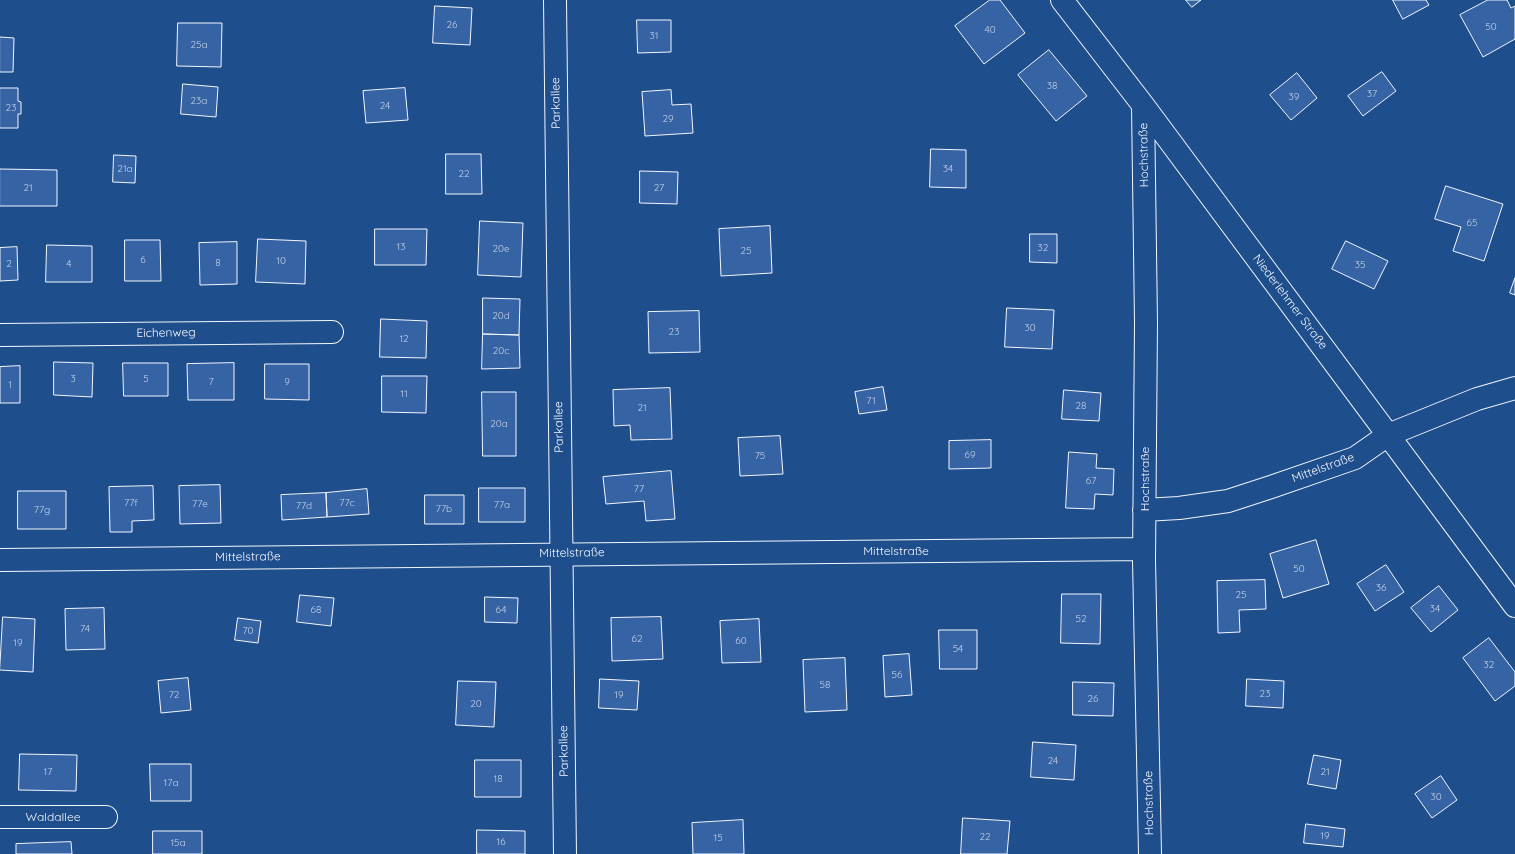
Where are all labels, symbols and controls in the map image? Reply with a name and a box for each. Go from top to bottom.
house number: 26 [447,19,457,31]
house number: 50 [1485,21,1497,33]
house number: 40 [984,24,996,36]
house number: 31 [650,30,658,42]
house number: 25a [190,39,208,51]
street label: Parkallee [548,77,564,129]
house number: 38 [1047,80,1057,92]
house number: 37 [1367,88,1377,100]
house number: 39 [1289,91,1299,103]
house number: 23a [191,95,207,107]
house number: 24 [380,100,390,112]
house number: 23 [6,102,16,114]
house number: 29 [662,113,674,125]
street label: Hochstraße [1136,123,1152,187]
house number: 21a [117,163,133,175]
house number: 34 [943,163,953,175]
house number: 22 [458,168,470,180]
house number: 21 [23,182,33,194]
house number: 27 [654,182,664,194]
house number: 65 [1467,217,1477,229]
house number: 13 [397,241,405,253]
house number: 32 [1038,242,1048,254]
house number: 20e [492,243,510,255]
house number: 25 [741,245,751,257]
street label: Niederlehmer Straße [1250,252,1330,352]
house number: 6 [140,254,146,266]
house number: 10 [276,255,286,267]
house number: 8 [215,257,221,269]
house number: 2 [6,258,12,270]
house number: 4 [66,258,72,270]
house number: 35 [1355,259,1365,271]
house number: 20d [492,310,510,322]
house number: 30 [1024,322,1036,334]
street label: Eichenweg [136,325,196,341]
house number: 23 [669,326,679,338]
house number: 12 [399,333,409,345]
house number: 20c [493,345,509,357]
house number: 3 [70,373,76,385]
house number: 5 [143,373,149,385]
house number: 7 [208,376,214,388]
house number: 9 [284,376,290,388]
house number: 1 [8,379,12,391]
house number: 11 [400,388,408,400]
house number: 71 [866,395,876,407]
house number: 28 [1076,400,1086,412]
street label: Parkallee [551,401,567,453]
house number: 21 [637,402,647,414]
house number: 20a [490,418,508,430]
street label: Hochstraße [1138,447,1152,511]
house number: 69 [965,449,975,461]
house number: 75 [755,450,765,462]
street label: Mittelstraße [1290,450,1356,486]
house number: 67 [1086,475,1096,487]
house number: 77 [634,483,644,495]
house number: 77f [124,497,138,509]
house number: 77c [339,497,355,509]
house number: 77e [192,498,208,510]
house number: 77a [494,499,510,511]
house number: 77d [296,500,312,512]
house number: 77b [436,503,452,515]
house number: 77g [34,504,50,516]
street label: Mittelstraße [863,544,929,558]
street label: Mittelstraße [539,545,605,561]
street label: Mittelstraße [215,549,281,565]
house number: 50 [1293,563,1305,575]
house number: 36 [1376,582,1386,594]
house number: 25 [1236,589,1246,601]
house number: 34 [1430,603,1440,615]
house number: 68 [311,604,321,616]
house number: 64 [496,604,506,616]
house number: 52 [1076,613,1086,625]
house number: 74 [80,623,90,635]
house number: 70 [242,625,254,637]
house number: 62 [632,633,642,645]
house number: 60 [735,635,747,647]
house number: 19 [13,637,23,649]
house number: 54 [953,643,963,655]
house number: 32 [1484,659,1494,671]
house number: 56 [892,669,902,681]
house number: 58 [820,679,830,691]
house number: 23 [1260,688,1270,700]
house number: 72 [169,689,179,701]
house number: 19 [614,689,624,701]
house number: 26 [1088,693,1098,705]
house number: 20 [470,698,482,710]
street label: Parkallee [556,725,572,777]
house number: 24 [1048,755,1058,767]
house number: 17 [44,766,52,778]
house number: 21 [1320,766,1330,778]
street label: Hochstraße [1141,771,1157,835]
house number: 18 [493,773,503,785]
house number: 17a [164,777,178,789]
house number: 30 [1430,791,1442,803]
street label: Waldallee [26,810,80,824]
house number: 19 [1320,830,1330,842]
house number: 22 [979,831,991,843]
house number: 15 [713,832,723,844]
house number: 16 [496,836,506,848]
house number: 15a [170,837,186,849]

